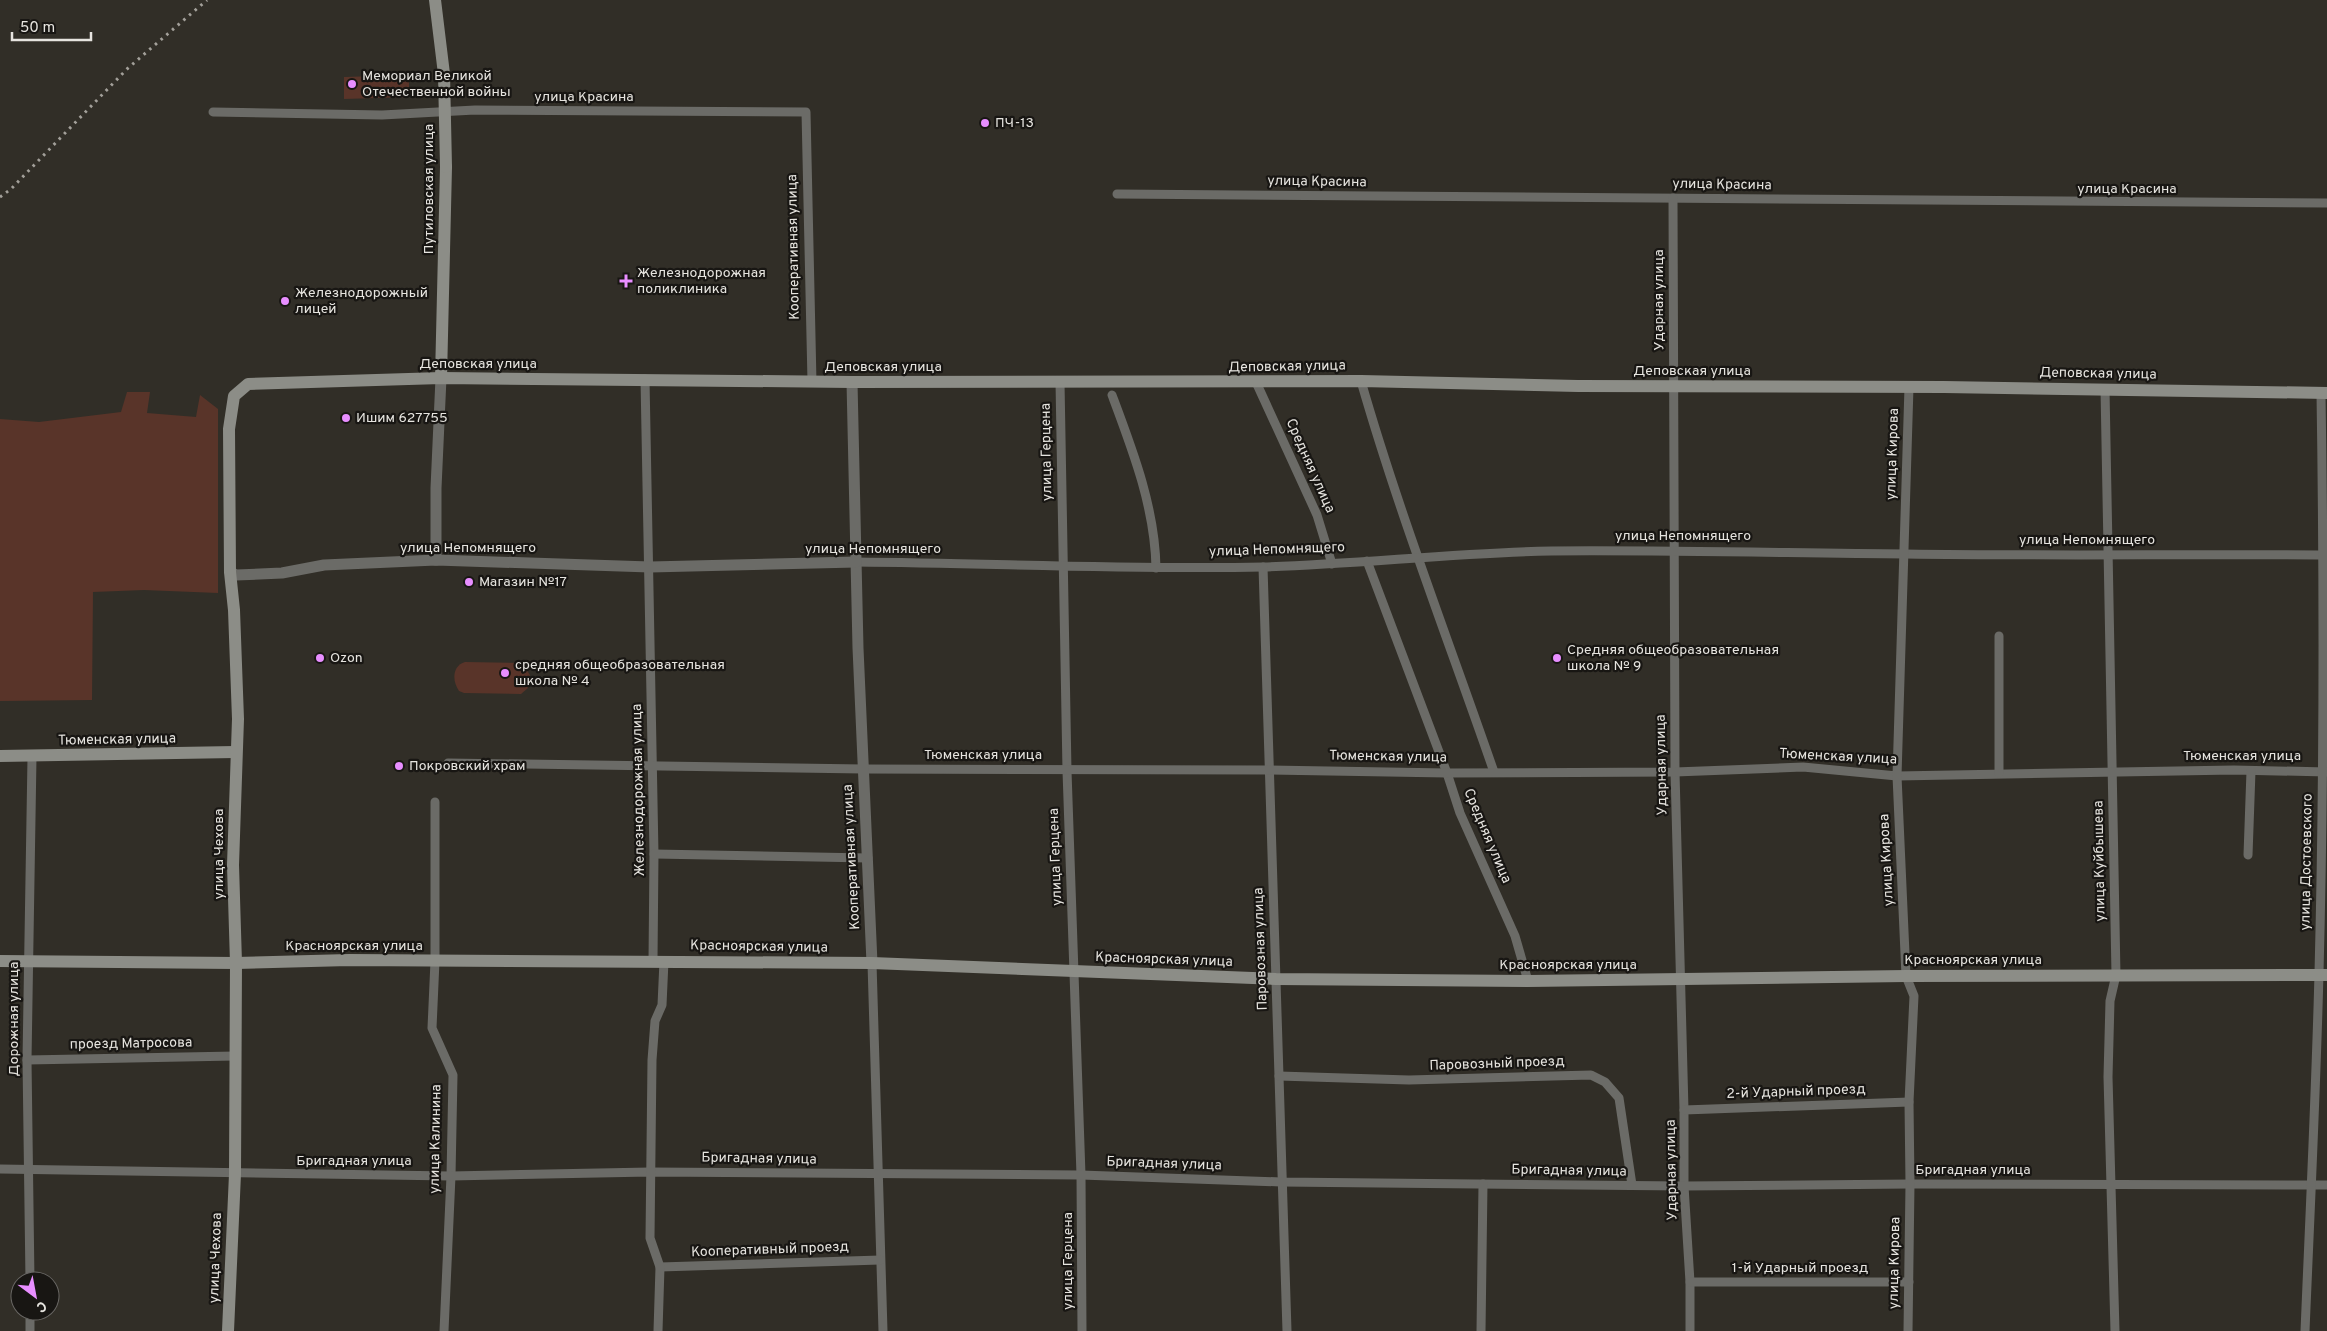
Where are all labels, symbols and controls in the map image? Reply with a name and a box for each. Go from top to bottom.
scale bar [12,10,91,42]
text: 50 m [20,19,55,38]
place label: Мемориал Великой Отечественной войны [362,68,511,101]
marker: Мемориал Великой Отечественной войны [346,78,358,90]
street label: улица Красина [534,89,634,106]
place label: ПЧ-13 [995,115,1034,132]
marker: ПЧ-13 [979,117,991,129]
street label: Путиловская улица [421,124,438,254]
street label: улица Красина [1267,173,1367,191]
street label: Кооперативная улица [784,174,804,320]
street label: улица Красина [1672,176,1772,194]
street label: улица Красина [2077,181,2177,198]
street label: Ударная улица [1651,249,1668,351]
place label: Железнодорожная поликлиника [637,265,766,298]
marker: Железнодорожная поликлиника [619,274,633,288]
place label: Железнодорожный лицей [295,285,428,318]
marker: Железнодорожный лицей [279,295,291,307]
street label: Деповская улица [419,356,537,373]
street label: Деповская улица [1228,357,1346,377]
street label: Деповская улица [824,359,942,376]
street label: Деповская улица [1633,363,1751,380]
street label: Деповская улица [2039,364,2157,384]
street label: улица Герцена [1038,403,1056,501]
street label: улица Кирова [1883,408,1903,500]
place label: Ишим 627755 [356,410,448,427]
marker: Ишим 627755 [340,412,352,424]
street label: Средняя улица [1282,416,1338,516]
street label: улица Непомнящего [1615,528,1751,545]
street label: улица Непомнящего [2019,532,2155,549]
street label: улица Непомнящего [1209,539,1346,561]
street label: улица Непомнящего [400,540,536,557]
street label: улица Непомнящего [805,541,941,558]
place label: Магазин №17 [479,574,567,591]
marker: Магазин №17 [463,576,475,588]
place label: Средняя общеобразовательная школа № 9 [1567,642,1779,675]
place label: Ozon [330,650,363,667]
marker: Ozon [314,652,326,664]
marker: Средняя общеобразовательная школа № 9 [1551,652,1563,664]
place label: средняя общеобразовательная школа № 4 [515,657,725,690]
marker: средняя общеобразовательная школа № 4 [499,667,511,679]
street label: Железнодорожная улица [629,704,649,876]
street label: Ударная улица [1653,714,1671,816]
street label: Тюменская улица [58,730,176,750]
street label: Тюменская улица [1779,745,1897,769]
street label: Тюменская улица [924,747,1042,764]
street label: Тюменская улица [1329,747,1447,767]
street label: Тюменская улица [2183,748,2301,765]
place label: Покровский храм [409,758,526,775]
marker: Покровский храм [393,760,405,772]
street label: Кооперативная улица [840,784,864,930]
street label: Средняя улица [1459,786,1515,886]
street label: улица Достоевского [2297,793,2317,931]
street label: улица Куйбышева [2090,800,2110,922]
street label: улица Герцена [1046,808,1066,906]
street label: улица Чехова [211,809,228,899]
street label: улица Кирова [1876,813,1898,907]
street label: Паровозная улица [1250,887,1272,1011]
street label: Красноярская улица [690,937,828,957]
street label: Красноярская улица [285,938,423,955]
street label: Красноярская улица [1095,949,1233,971]
street label: Красноярская улица [1904,952,2042,969]
street label: Красноярская улица [1499,957,1637,974]
street label: Дорожная улица [6,962,23,1076]
street label: проезд Матросова [70,1034,192,1054]
street label: Паровозный проезд [1429,1053,1565,1075]
street label: 2-й Ударный проезд [1726,1081,1866,1103]
street label: улица Калинина [427,1084,445,1194]
street label: Ударная улица [1663,1119,1681,1221]
street label: Бригадная улица [701,1149,817,1169]
street label: Бригадная улица [296,1153,412,1170]
street label: Бригадная улица [1106,1153,1222,1175]
street label: Бригадная улица [1511,1161,1627,1181]
street label: Бригадная улица [1915,1162,2031,1179]
street label: улица Чехова [206,1212,226,1304]
street label: улица Герцена [1060,1212,1077,1310]
street label: улица Кирова [1886,1217,1904,1309]
street label: Кооперативный проезд [691,1239,849,1261]
street label: 1-й Ударный проезд [1732,1260,1868,1277]
north arrow [10,1271,60,1321]
text: С [33,1296,49,1315]

